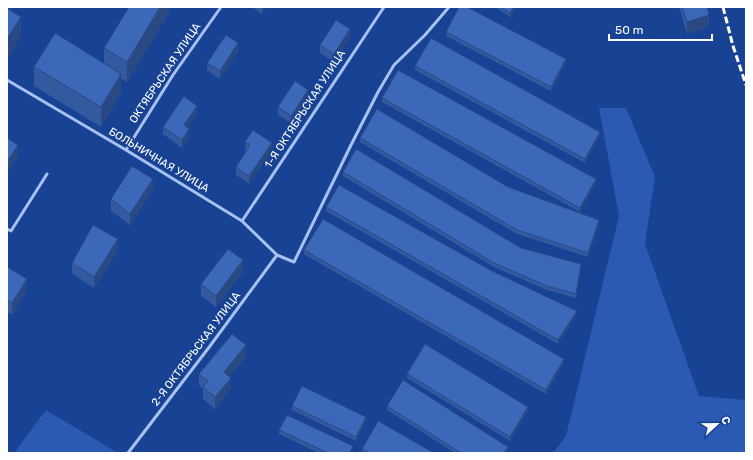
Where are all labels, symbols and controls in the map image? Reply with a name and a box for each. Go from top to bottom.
scale bar [609,16,712,42]
street label: ОКТЯБРЬСКАЯ УЛИЦА [127,20,204,126]
text: 50 m [615,23,643,37]
street label: 1-Я ОКТЯБРЬСКАЯ УЛИЦА [262,47,348,170]
street label: БОЛЬНИЧНАЯ УЛИЦА [107,125,212,195]
street label: 2-Я ОКТЯБРЬСКАЯ УЛИЦА [149,289,244,409]
north arrow [697,404,737,444]
text: С [718,414,733,427]

